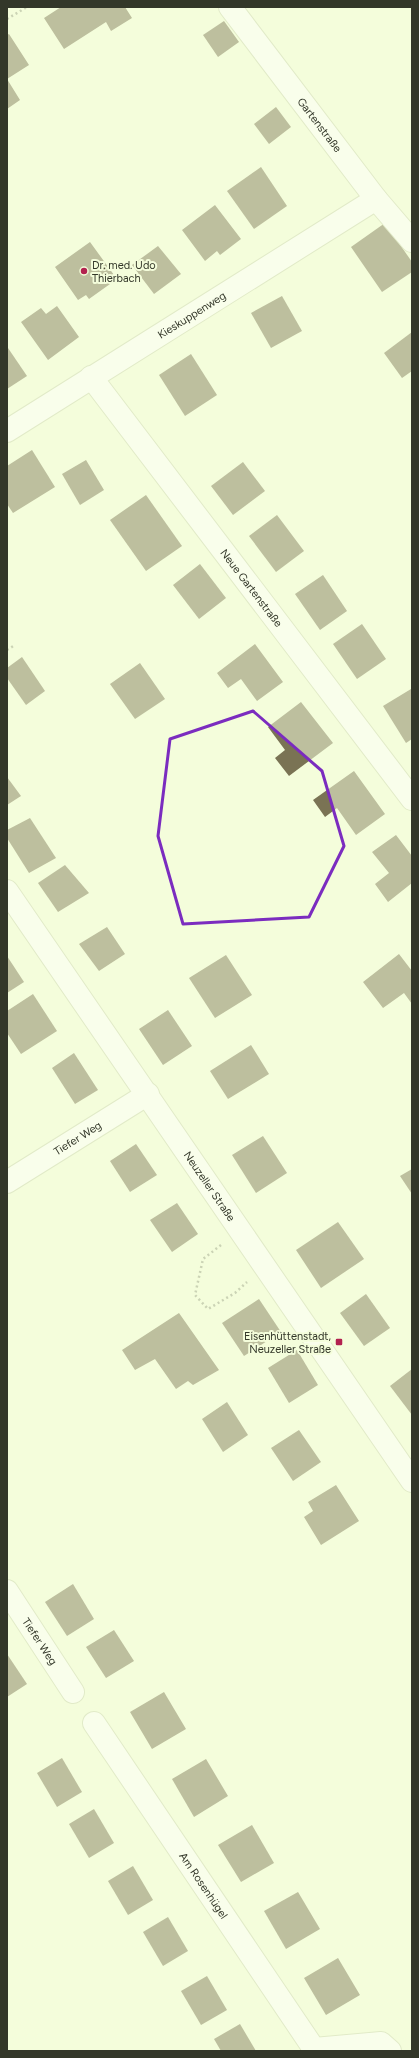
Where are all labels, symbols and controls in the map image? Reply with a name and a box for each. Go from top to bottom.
street label: Gartenstraße [294,95,344,155]
place label: Dr. med. Udo Thierbach [92,259,156,285]
marker: Dr. med. Udo Thierbach [79,266,89,276]
street label: Kieskuppenweg [155,289,228,342]
street label: Neue Gartenstraße [217,547,285,630]
street label: Tiefer Weg [51,1119,104,1158]
street label: Neuzeller Straße [181,1149,238,1224]
place label: Eisenhüttenstadt, Neuzeller Straße [244,1330,332,1356]
marker: Eisenhüttenstadt, Neuzeller Straße [334,1337,344,1347]
street label: Tiefer Weg [19,1615,60,1668]
street label: Am Rosenhügel [176,1850,230,1921]

